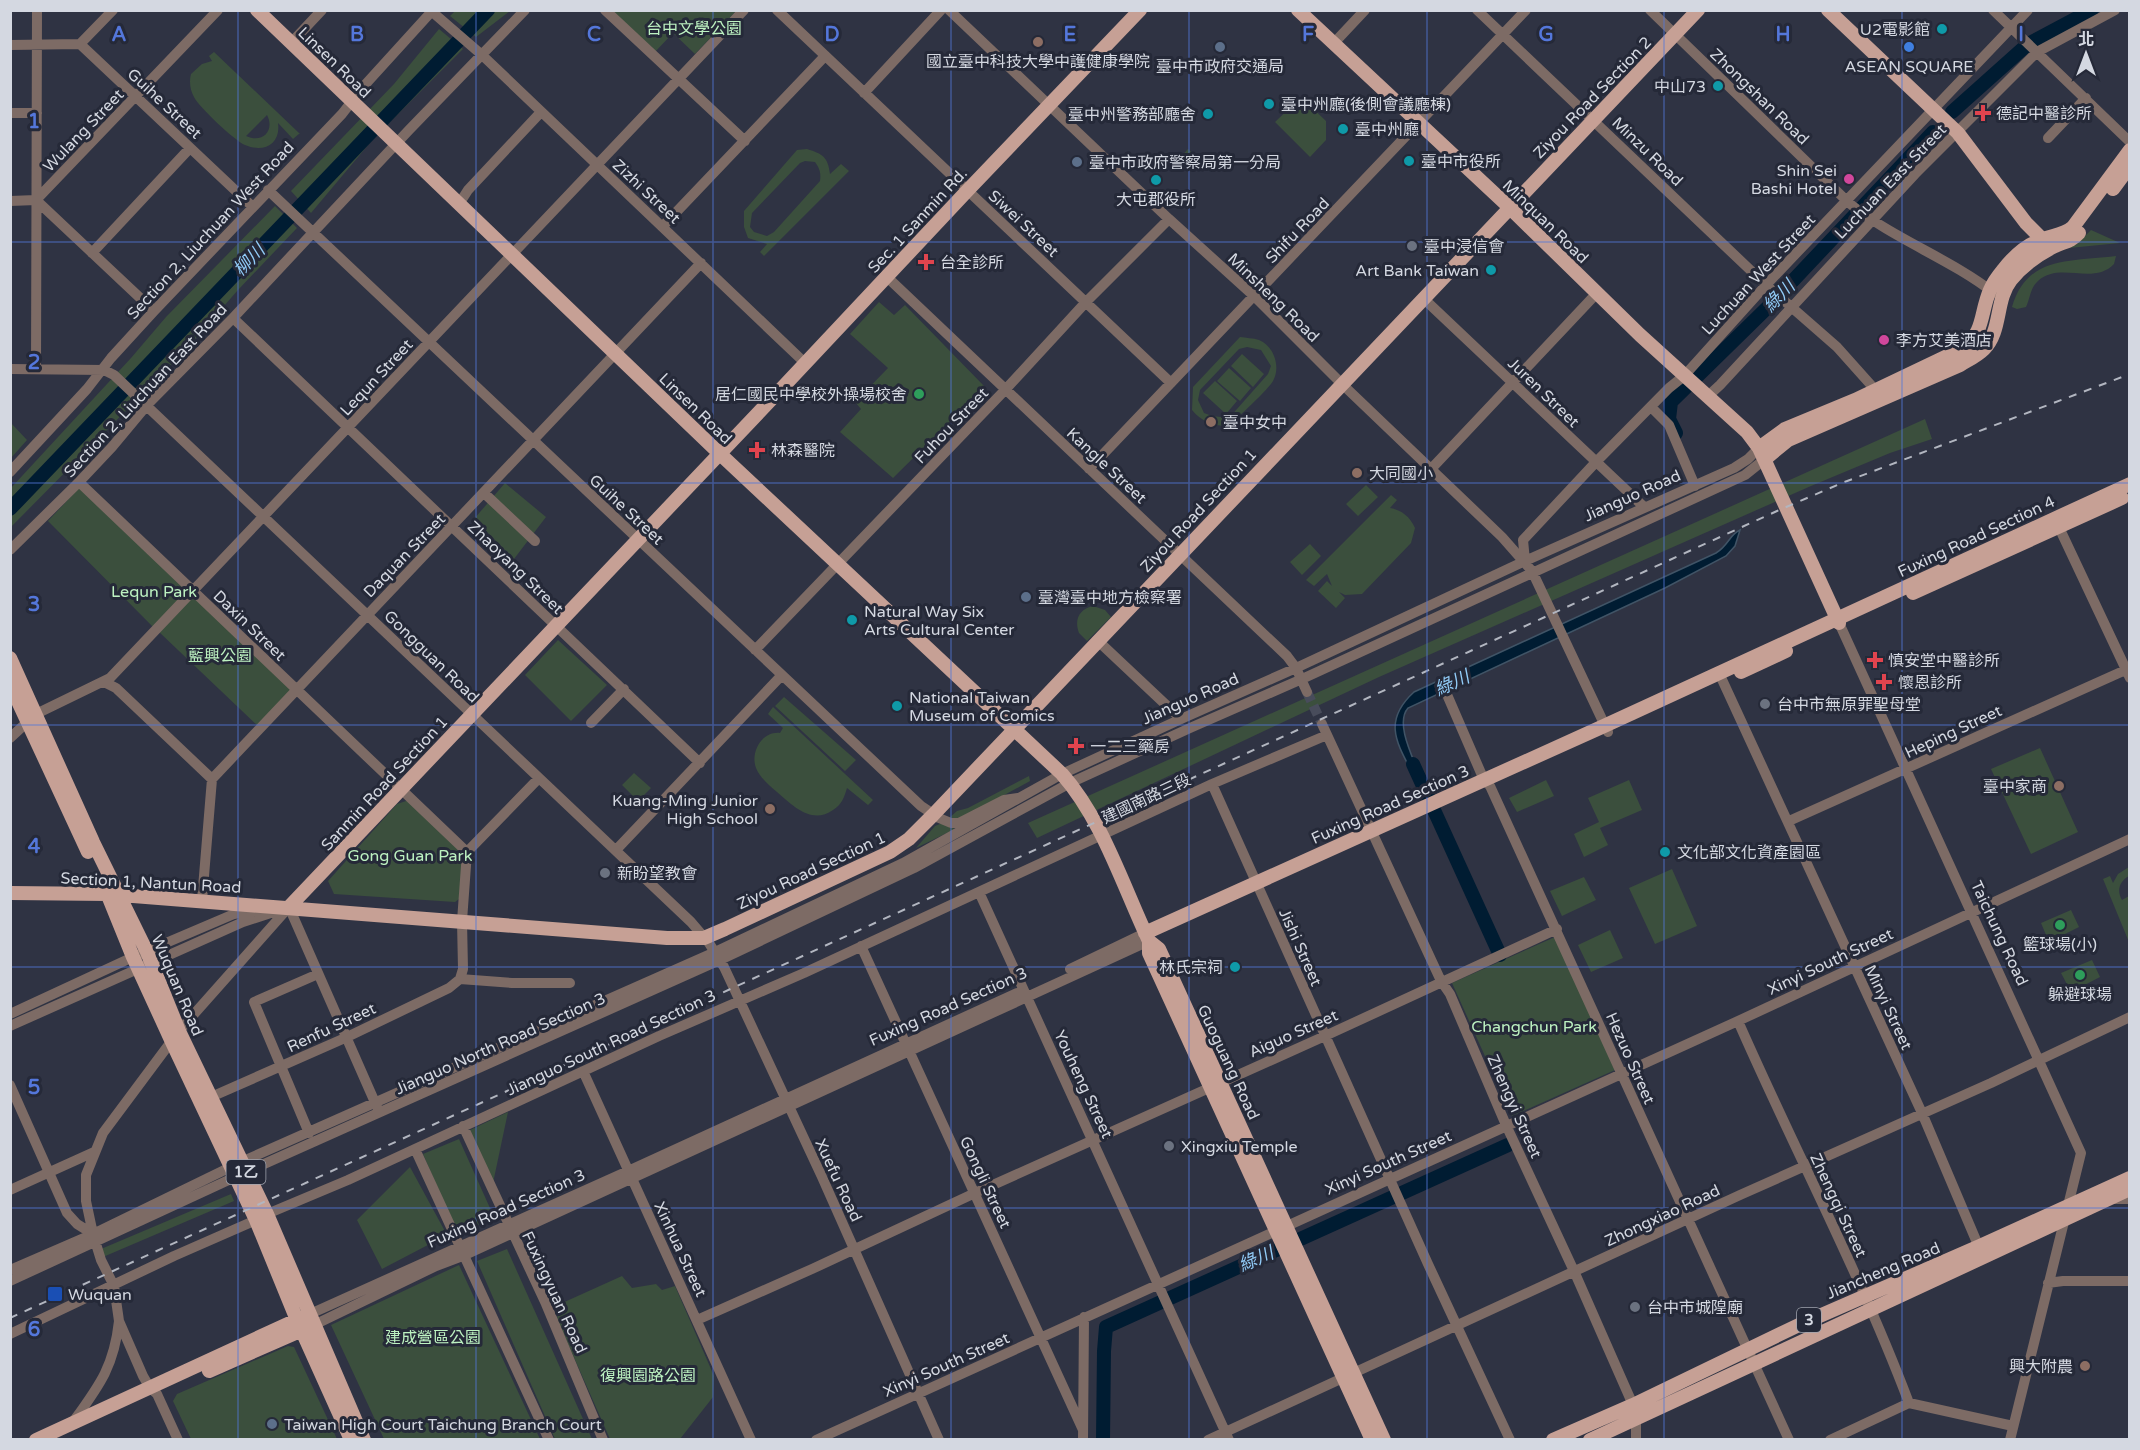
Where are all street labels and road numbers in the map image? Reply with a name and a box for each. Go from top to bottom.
street label: Linsen Road [294,23,375,102]
street label: Ziyou Road Section 2 [1529,33,1656,163]
street label: Zhongshan Road [1706,44,1813,149]
street label: Guihe Street [123,64,206,143]
street label: Wulang Street [39,85,128,176]
street label: Minzu Road [1608,113,1687,191]
street label: Luchuan East Street [1831,120,1951,243]
street label: Section 2, Liuchuan West Road [123,138,298,324]
street label: Zizhi Street [608,155,685,228]
street label: Sec. 1 Sanmin Rd. [864,164,972,278]
street label: Minquan Road [1498,176,1593,268]
street label: Siwei Street [984,186,1063,261]
street label: Shifu Road [1261,194,1334,268]
street label: Luchuan West Street [1698,210,1820,339]
street label: Minsheng Road [1223,249,1323,346]
street label: Section 2, Liuchuan East Road [60,300,232,482]
street label: Lequn Street [336,335,417,420]
street label: Juren Street [1503,354,1583,432]
street label: Linsen Road [655,369,736,448]
street label: Fuhou Street [910,383,993,468]
street label: Kangle Street [1062,423,1151,508]
street label: Ziyou Road Section 1 [1136,445,1261,577]
street label: Jianguo Road [1581,466,1684,526]
street label: Guihe Street [585,470,668,549]
street label: Fuxing Road Section 4 [1895,492,2058,582]
street label: Daquan Street [360,509,450,602]
street label: Zhaoyang Street [463,517,567,619]
street label: Daxin Street [209,586,290,665]
street label: Gongguan Road [380,606,483,707]
street label: Jianguo Road [1139,669,1242,729]
street label: Heping Street [1902,701,2005,763]
street label: Sanmin Road Section 1 [317,712,452,855]
street label: Fuxing Road Section 3 [1308,761,1473,849]
street label: 建國南路三段 [1099,770,1194,828]
street label: Ziyou Road Section 1 [734,828,889,914]
street label: Section 1, Nantun Road [60,868,242,898]
street label: Taichung Road [1966,878,2032,989]
street label: Jishi Street [1274,906,1326,989]
street label: Xinyi South Street [1765,924,1896,1000]
street label: Wuquan Road [147,932,207,1039]
street label: Minyi Street [1860,962,1916,1053]
street label: Fuxing Road Section 3 [866,963,1031,1051]
street label: Jianguo South Road Section 3 [503,985,719,1100]
street label: Jianguo North Road Section 3 [392,988,609,1099]
street label: Renfu Street [284,999,379,1057]
street label: Guoguang Road [1193,1002,1263,1123]
street label: Aiguo Street [1246,1005,1341,1062]
street label: Hezuo Street [1601,1009,1659,1107]
street label: Youheng Street [1049,1027,1117,1142]
street label: Zhengyi Street [1482,1051,1546,1161]
street label: Xinyi South Street [1322,1126,1455,1200]
street label: Gongli Street [955,1133,1015,1232]
street label: Xuefu Road [810,1136,866,1225]
street label: Zhengqi Street [1805,1150,1871,1261]
road number: 1乙 [226,1160,266,1184]
street label: Fuxing Road Section 3 [424,1165,589,1253]
street label: Zhongxiao Road [1602,1180,1723,1251]
street label: Xinhua Street [649,1199,711,1300]
street label: Fuxingyuan Road [517,1228,591,1357]
street label: Jiancheng Road [1823,1238,1943,1304]
road number: 3 [1797,1308,1821,1332]
street label: Xinyi South Street [880,1328,1013,1402]

